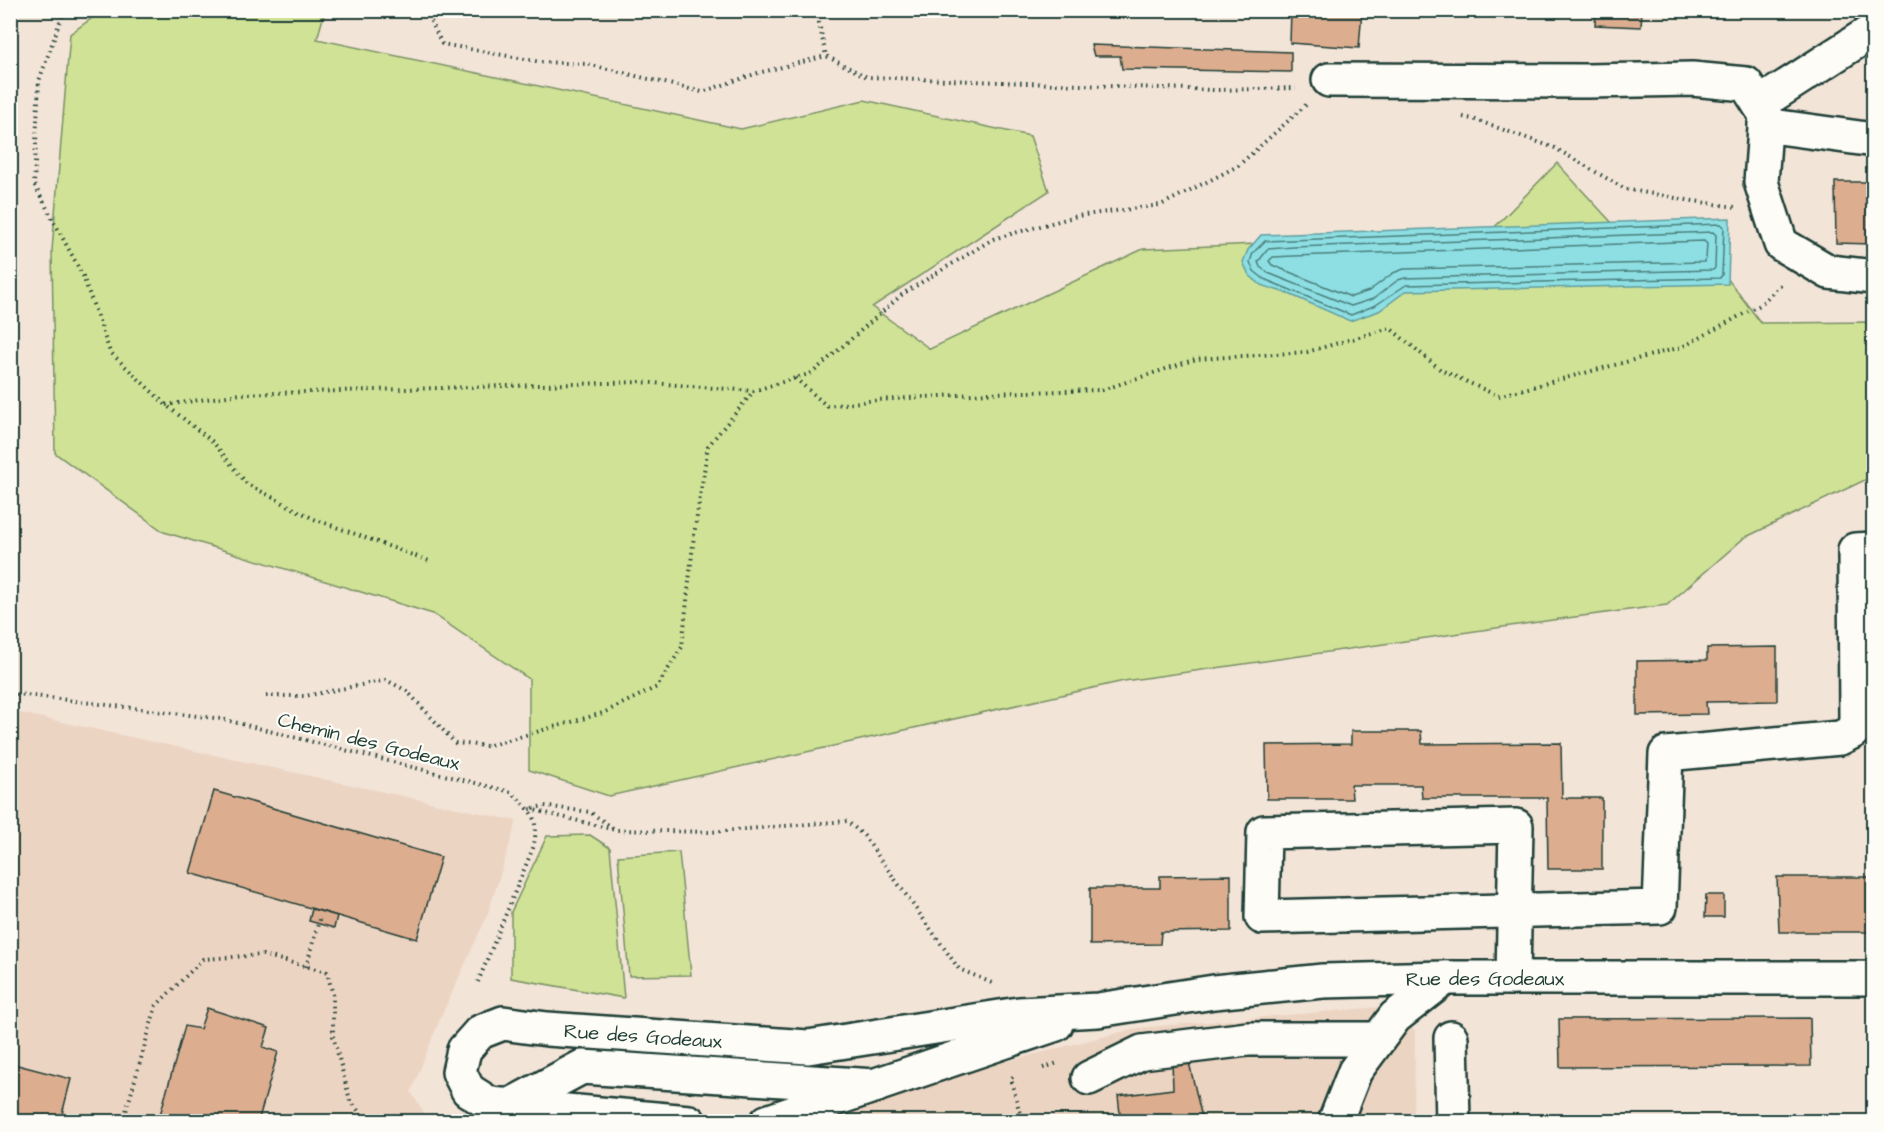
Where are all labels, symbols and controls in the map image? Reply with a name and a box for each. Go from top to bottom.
street label: Chemin des Godeaux [275,706,463,778]
street label: Rue des Godeaux [1405,965,1565,994]
street label: Rue des Godeaux [563,1017,723,1056]

